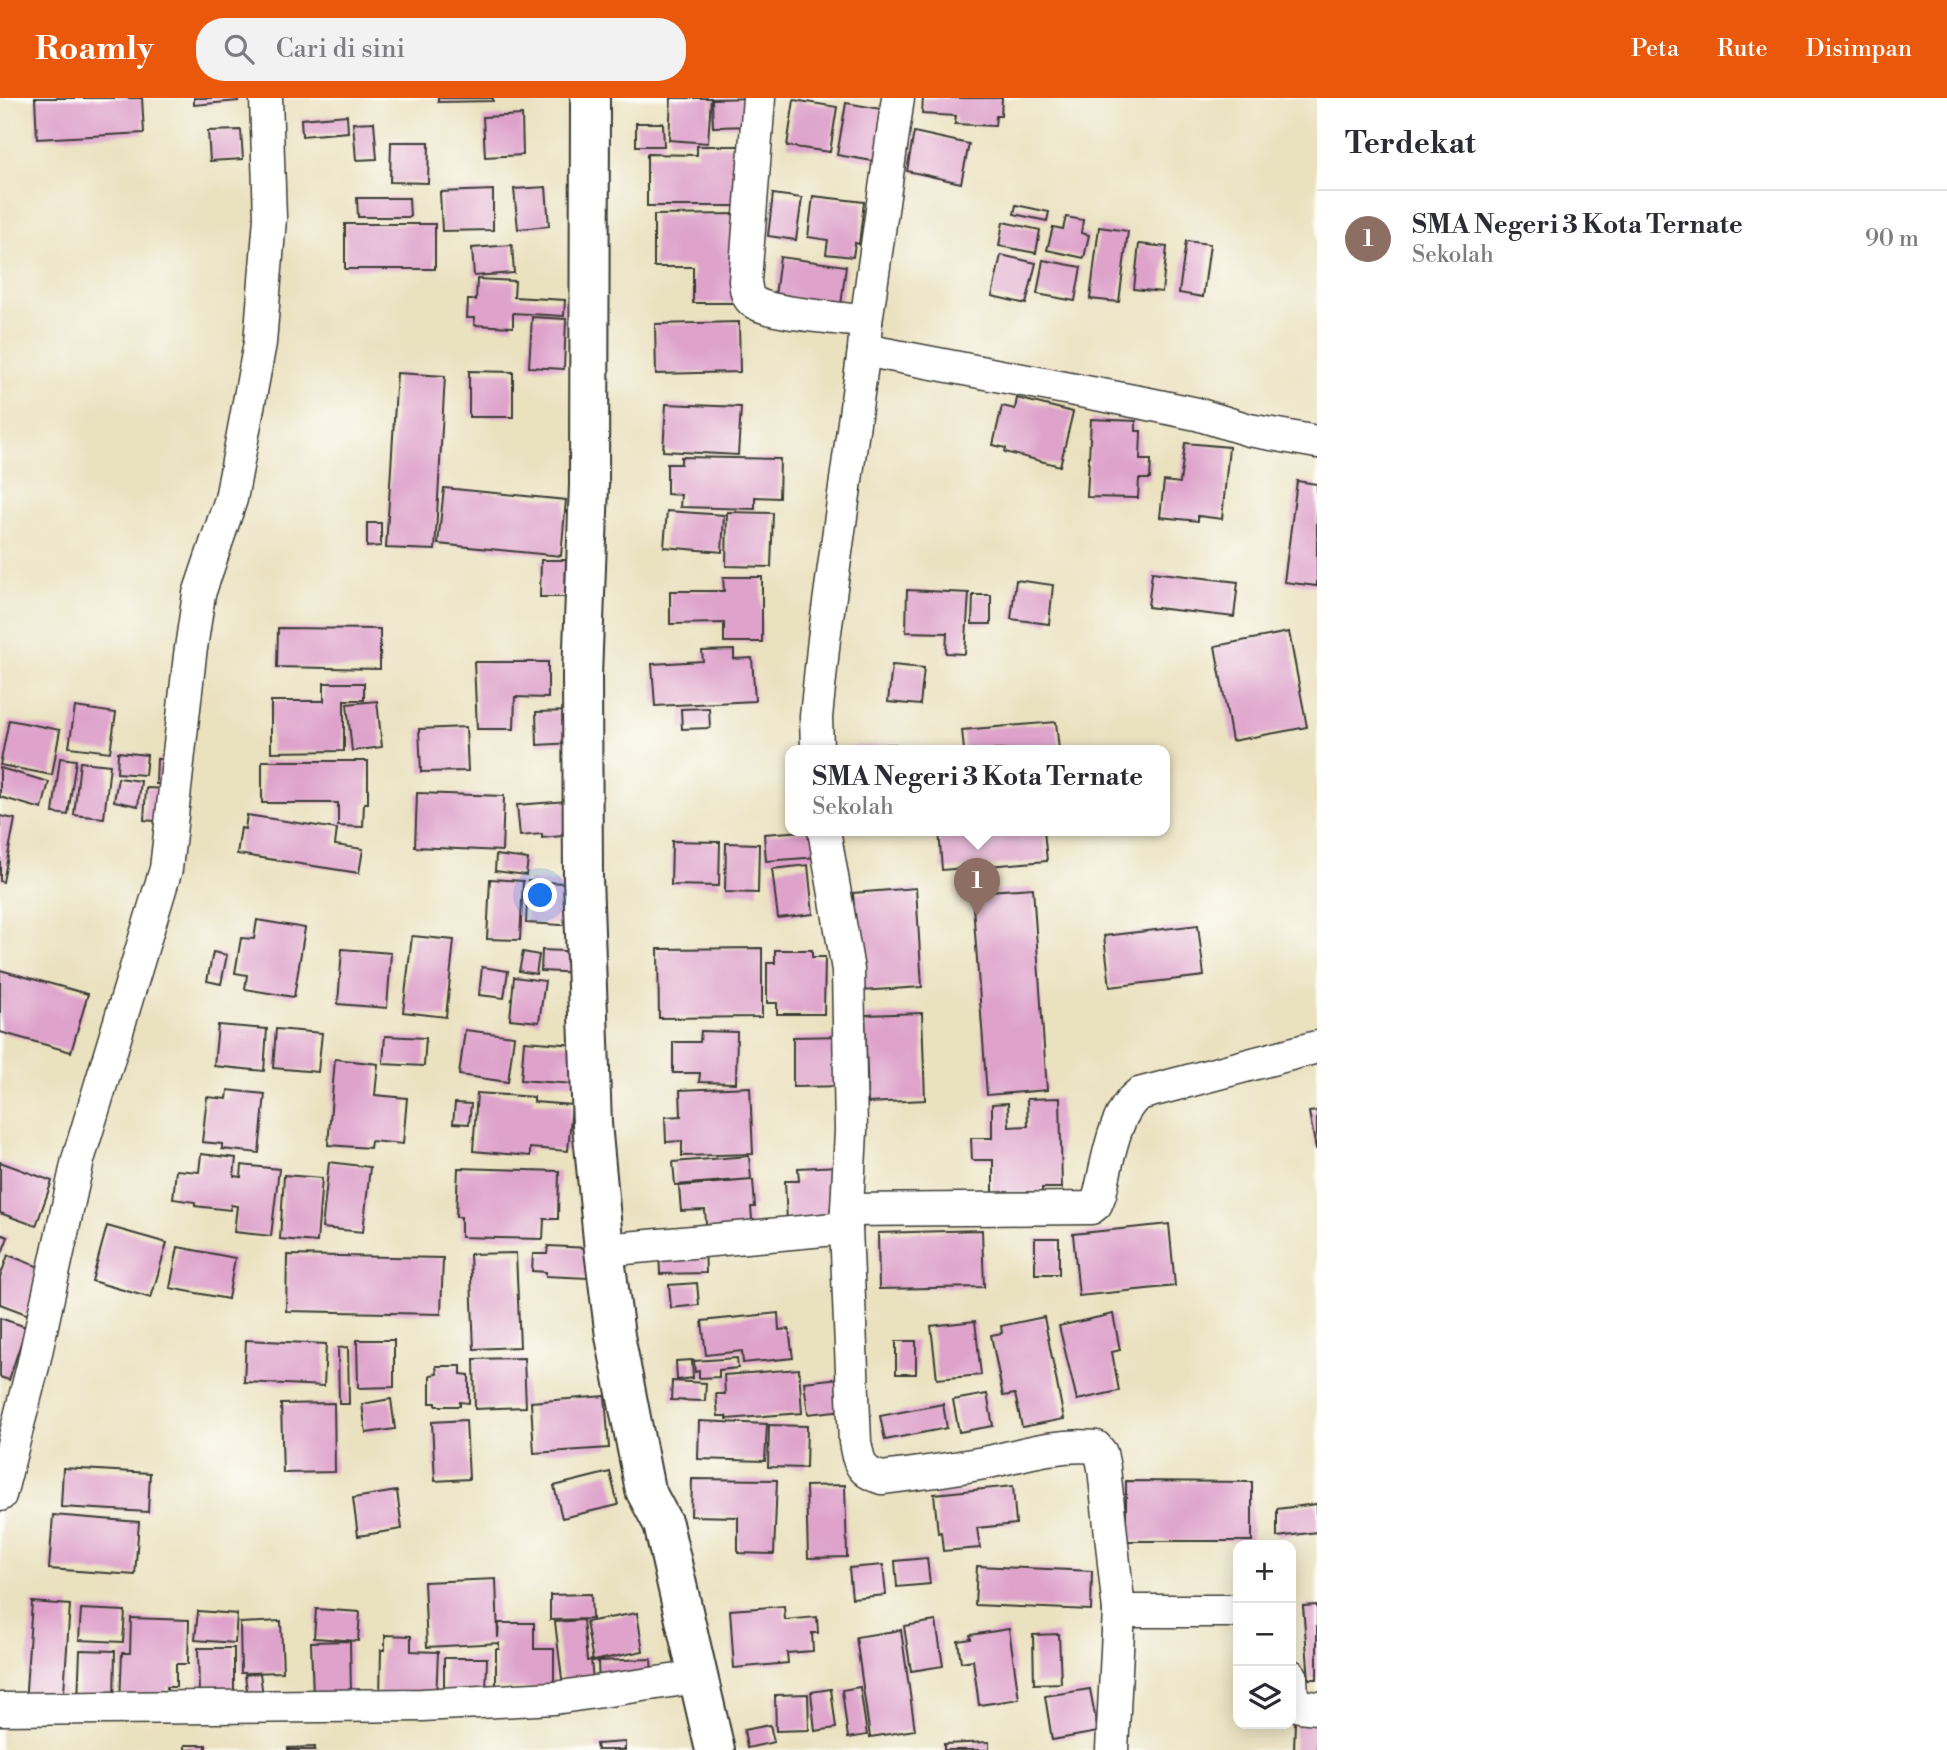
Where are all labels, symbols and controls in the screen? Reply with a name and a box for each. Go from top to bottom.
search box [196,18,686,81]
text: Roamly [35,29,154,70]
icon: search [220,30,258,68]
text: Cari di sini [276,33,405,65]
text: Peta [1631,34,1679,64]
text: Rute [1717,34,1768,64]
text: Disimpan [1806,34,1912,64]
text: Terdekat [1345,125,1476,163]
text: SMA Negeri 3 Kota Ternate [1412,209,1743,241]
text: 1 [1362,225,1374,253]
text: 90 m [1865,225,1919,253]
text: Sekolah [1412,241,1494,269]
popup [785,745,1170,836]
text: SMA Negeri 3 Kota Ternate [812,761,1143,793]
text: Sekolah [812,793,894,821]
pin: 1 [954,858,1000,916]
your location [523,878,557,912]
map controls [1233,1540,1296,1729]
button: + [1233,1540,1296,1603]
button: − [1233,1603,1296,1666]
button: layers [1233,1666,1296,1729]

